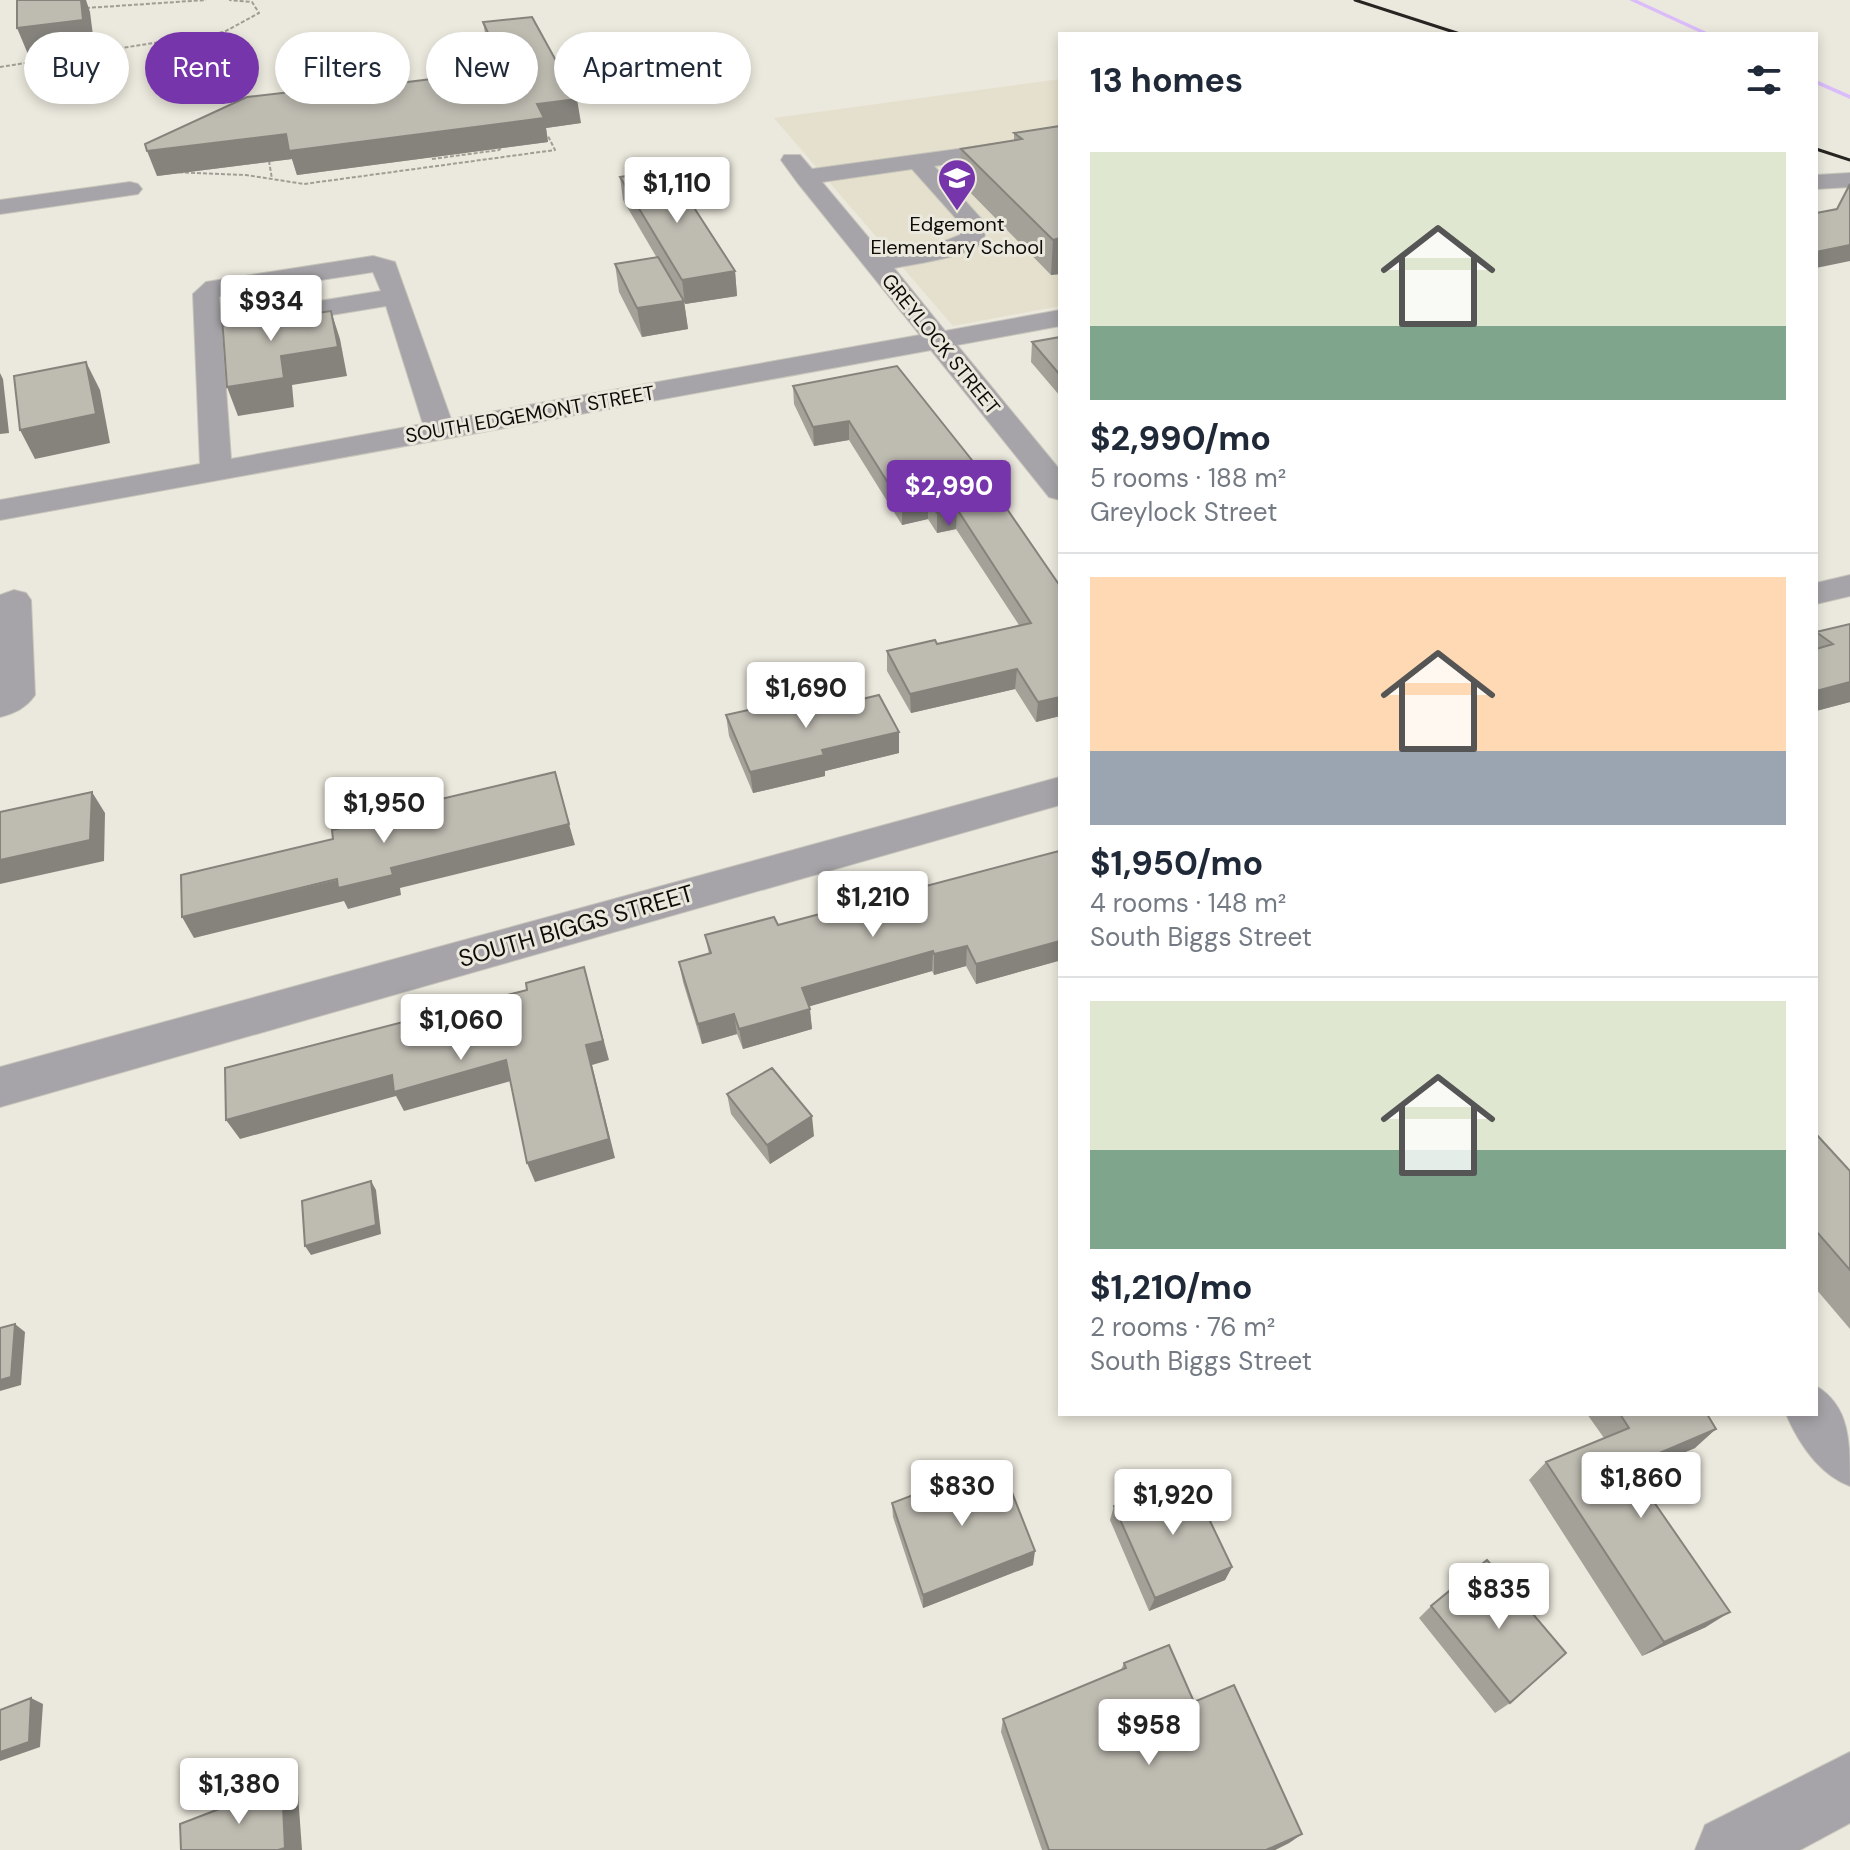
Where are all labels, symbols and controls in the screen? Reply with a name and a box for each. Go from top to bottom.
chip: Buy [24,32,129,104]
chip: Rent [145,32,259,104]
chip: Filters [275,32,410,104]
chip: New [426,32,538,104]
chip: Apartment [554,32,751,104]
text: 13 homes [1090,58,1243,103]
icon: filters [1742,58,1786,102]
pin: $1,110 [612,157,742,225]
school or university icon: Edgemont Elementary School [936,157,978,212]
text: $1,110 [643,166,711,200]
icon: home [1366,204,1510,348]
place label: Edgemont Elementary School [870,211,1044,260]
street label: GREYLOCK STREET [876,268,1006,420]
pin: $934 [224,275,318,343]
text: $934 [239,284,303,318]
street label: SOUTH EDGEMONT STREET [403,379,657,449]
text: $2,990/mo [1090,416,1271,461]
pin: $2,990 [884,460,1014,528]
text: 5 rooms · 188 m² [1090,461,1286,495]
text: $2,990 [905,469,993,503]
text: Greylock Street [1090,495,1277,529]
icon: home [1366,629,1510,773]
pin: $1,690 [741,662,871,730]
text: $1,690 [765,671,847,705]
pin: $1,950 [319,777,449,845]
text: $1,950 [343,786,425,820]
text: $1,950/mo [1090,841,1263,886]
pin: $1,210 [808,871,938,939]
street label: SOUTH BIGGS STREET [455,877,697,974]
text: $1,210 [836,880,910,914]
text: 4 rooms · 148 m² [1090,886,1286,920]
text: South Biggs Street [1090,920,1312,954]
pin: $1,060 [396,994,526,1062]
text: $1,060 [419,1003,503,1037]
icon: home [1366,1053,1510,1197]
text: $1,210/mo [1090,1265,1252,1310]
text: 2 rooms · 76 m² [1090,1310,1275,1344]
text: South Biggs Street [1090,1344,1312,1378]
pin: $1,860 [1576,1452,1706,1520]
pin: $830 [915,1460,1009,1528]
text: $1,860 [1600,1461,1682,1495]
text: $830 [929,1469,995,1503]
pin: $1,920 [1108,1469,1238,1537]
text: $1,920 [1132,1478,1214,1512]
pin: $835 [1452,1563,1546,1631]
text: $835 [1467,1572,1531,1606]
pin: $958 [1102,1699,1196,1767]
text: $958 [1117,1708,1181,1742]
pin: $1,380 [174,1758,304,1826]
text: $1,380 [198,1767,280,1801]

